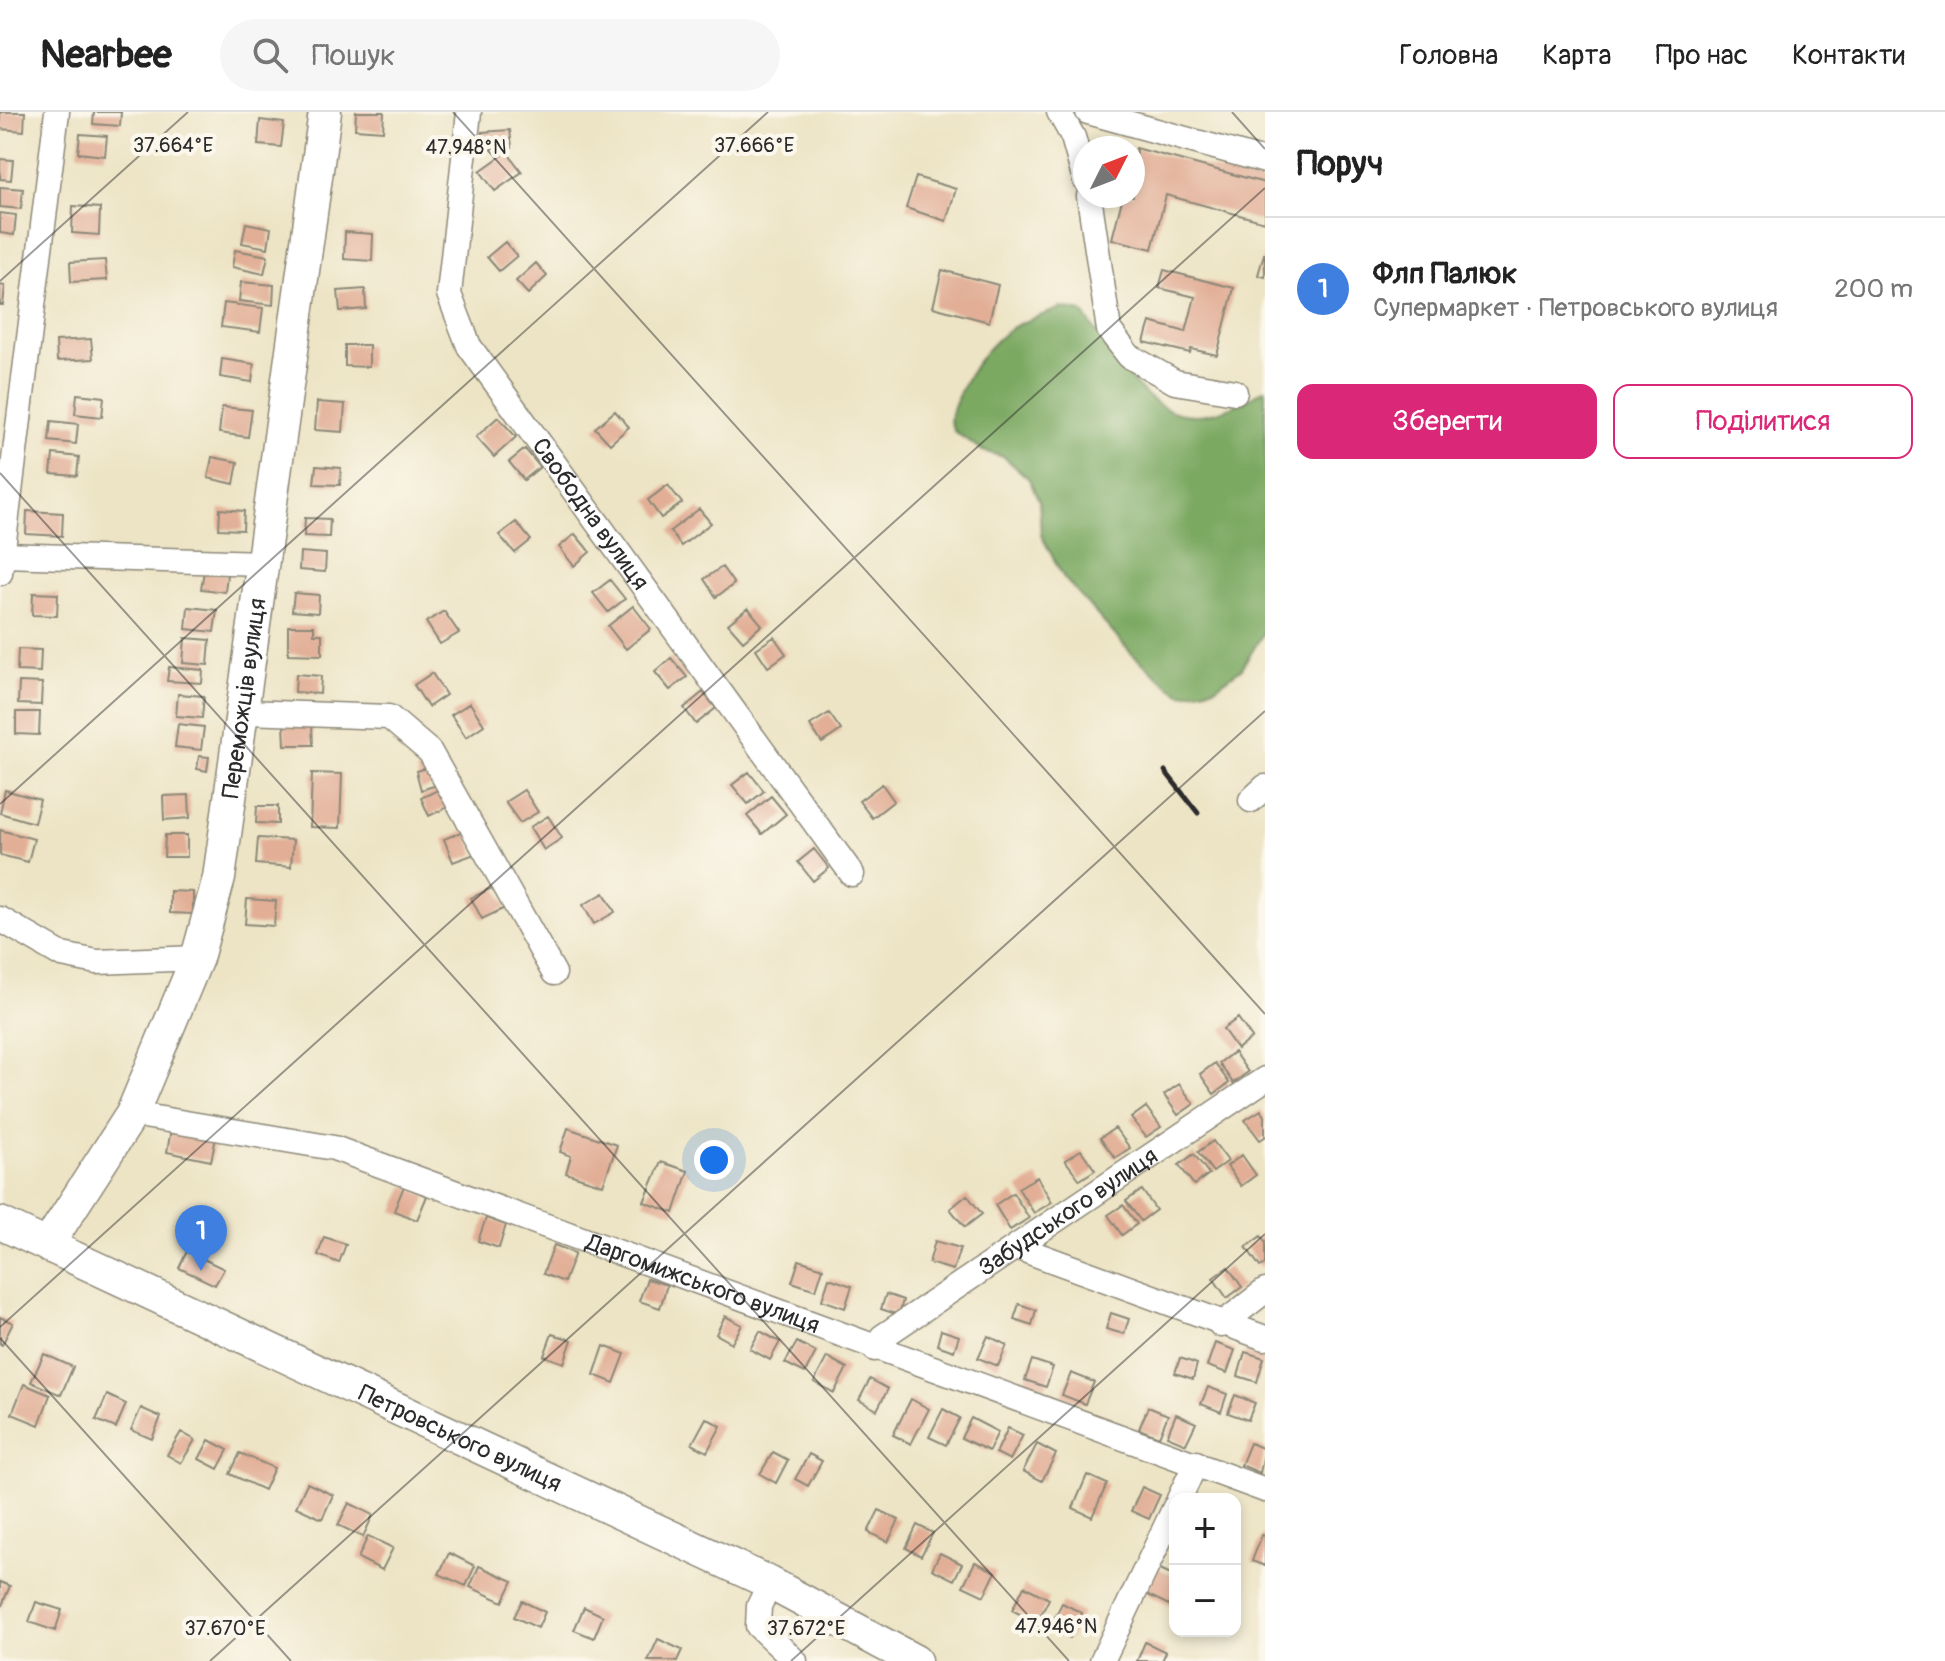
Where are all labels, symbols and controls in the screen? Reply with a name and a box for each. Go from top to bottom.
search box [220,19,780,91]
text: Nearbee [40,31,172,79]
icon: search [248,33,292,77]
text: Пошук [312,37,395,74]
text: Головна [1399,38,1498,73]
text: Карта [1542,38,1612,73]
text: Про нас [1656,38,1748,73]
text: Контакти [1792,38,1905,73]
text: 37.664°E [133,133,213,158]
text: 37.666°E [714,133,794,158]
text: 47.948°N [426,135,506,160]
north arrow [1073,136,1145,208]
text: Поруч [1297,143,1383,186]
text: Флп Палюк [1373,255,1517,292]
text: 1 [1318,273,1328,305]
text: 200 m [1834,273,1913,305]
text: Супермаркет · Петровського вулиця [1373,292,1778,324]
button: Зберегти [1297,384,1597,459]
button: Поділитися [1613,384,1913,459]
street label: Свободна вулиця [525,432,655,596]
street label: Переможців вулиця [216,596,273,800]
your location [694,1140,734,1180]
street label: Забудського вулиця [973,1142,1163,1283]
pin: 1 [175,1205,227,1271]
street label: Даргомижського вулиця [581,1228,824,1340]
street label: Петровського вулиця [354,1379,566,1499]
map controls [1169,1493,1241,1637]
button: + [1169,1493,1241,1565]
button: − [1169,1565,1241,1637]
text: 47.946°N [1015,1614,1097,1639]
text: 37.670°E [185,1616,265,1641]
text: 37.672°E [767,1616,845,1641]

